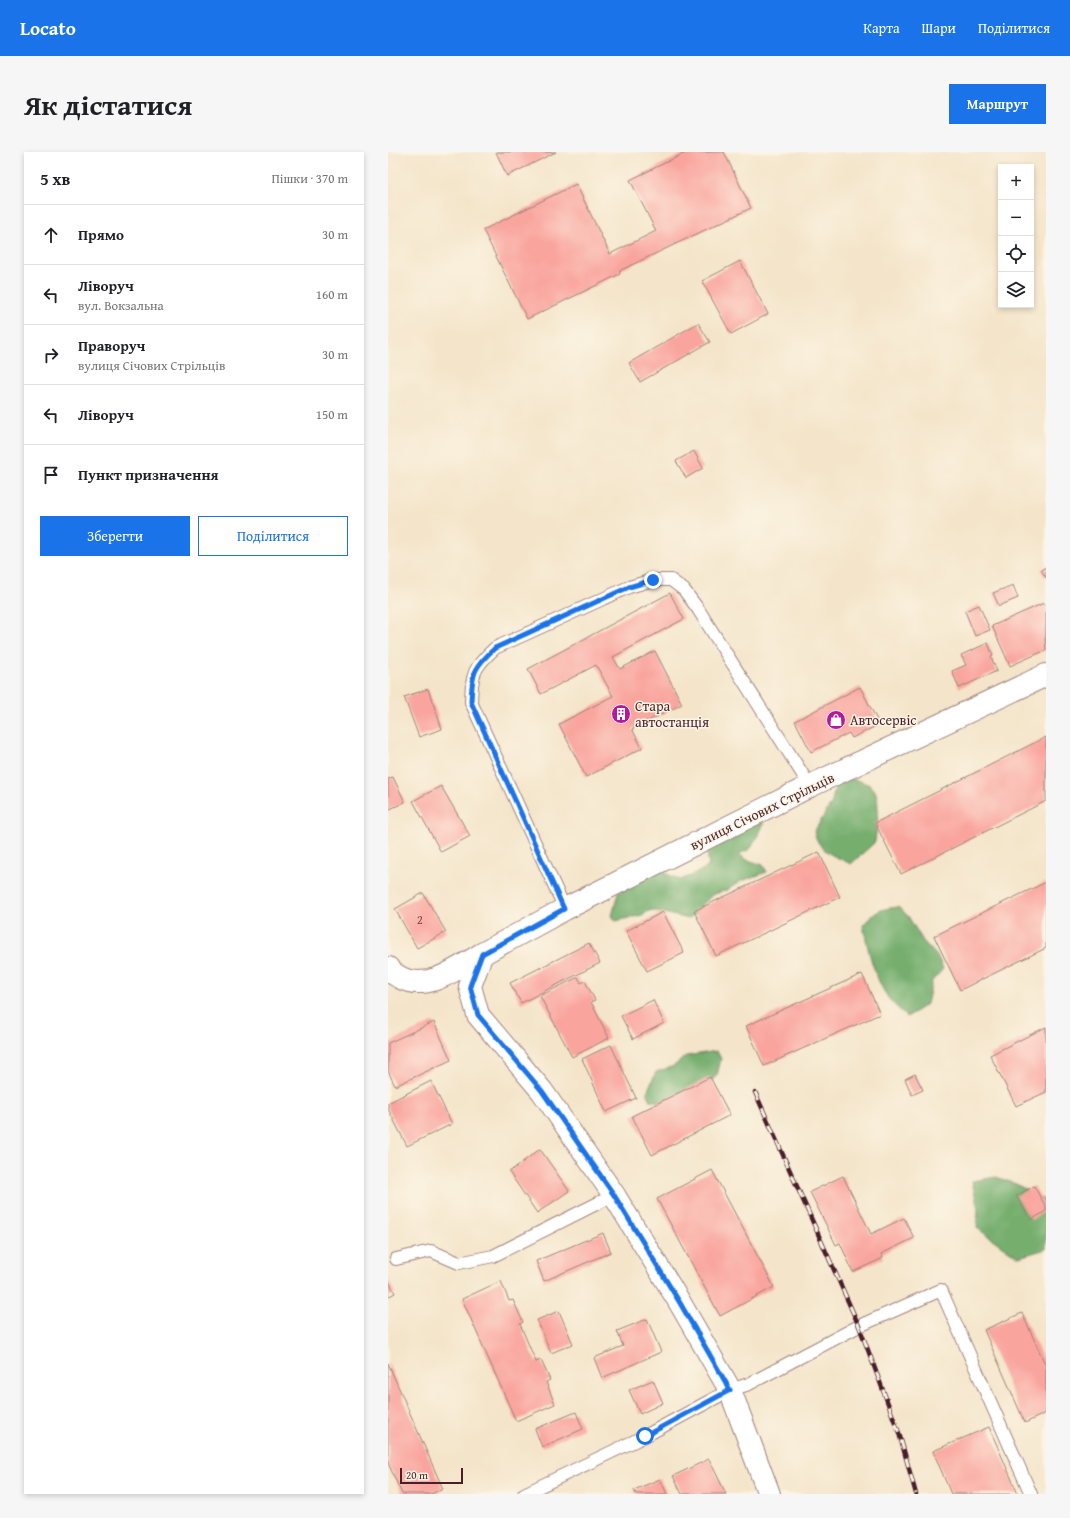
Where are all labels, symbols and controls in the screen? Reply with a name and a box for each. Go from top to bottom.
text: Locato [20,14,76,42]
text: Карта [863,18,900,38]
text: Шари [922,18,956,38]
text: Поділитися [978,18,1050,38]
text: Як дістатися [24,84,192,125]
button: Маршрут [949,84,1046,124]
map controls [998,164,1034,308]
button: + [998,164,1034,200]
text: 5 хв [40,166,70,191]
text: Пішки · 370 m [271,169,348,188]
button: − [998,200,1034,236]
icon: ahead [40,224,62,246]
text: Прямо [78,224,124,245]
text: 30 m [322,225,348,244]
button: locate [998,236,1034,272]
button: layers [998,272,1034,308]
text: Ліворуч [78,275,134,296]
icon: left [40,284,62,306]
text: 160 m [316,285,348,304]
text: вул. Вокзальна [78,296,164,315]
text: Праворуч [78,335,145,356]
icon: right [40,344,62,366]
text: 30 m [322,345,348,364]
text: вулиця Січових Стрільців [78,356,225,375]
icon: left [40,404,62,426]
text: Ліворуч [78,404,134,425]
text: 150 m [316,405,348,424]
icon: arrive [40,464,62,486]
text: Пункт призначення [78,464,219,485]
button: Зберегти [40,516,190,556]
button: Поділитися [198,516,348,556]
route end [644,571,662,589]
place label: Стара автостанція [635,696,709,732]
building icon: Стара автостанція [610,703,632,725]
shop icon: Автосервіс [825,709,847,731]
place label: Автосервіс [850,710,917,730]
street label: вулиця Січових Стрільців [686,767,838,855]
house number: 2 [417,911,423,928]
route start [636,1427,654,1445]
scale bar [400,1466,463,1485]
text: 20 m [406,1467,428,1483]

